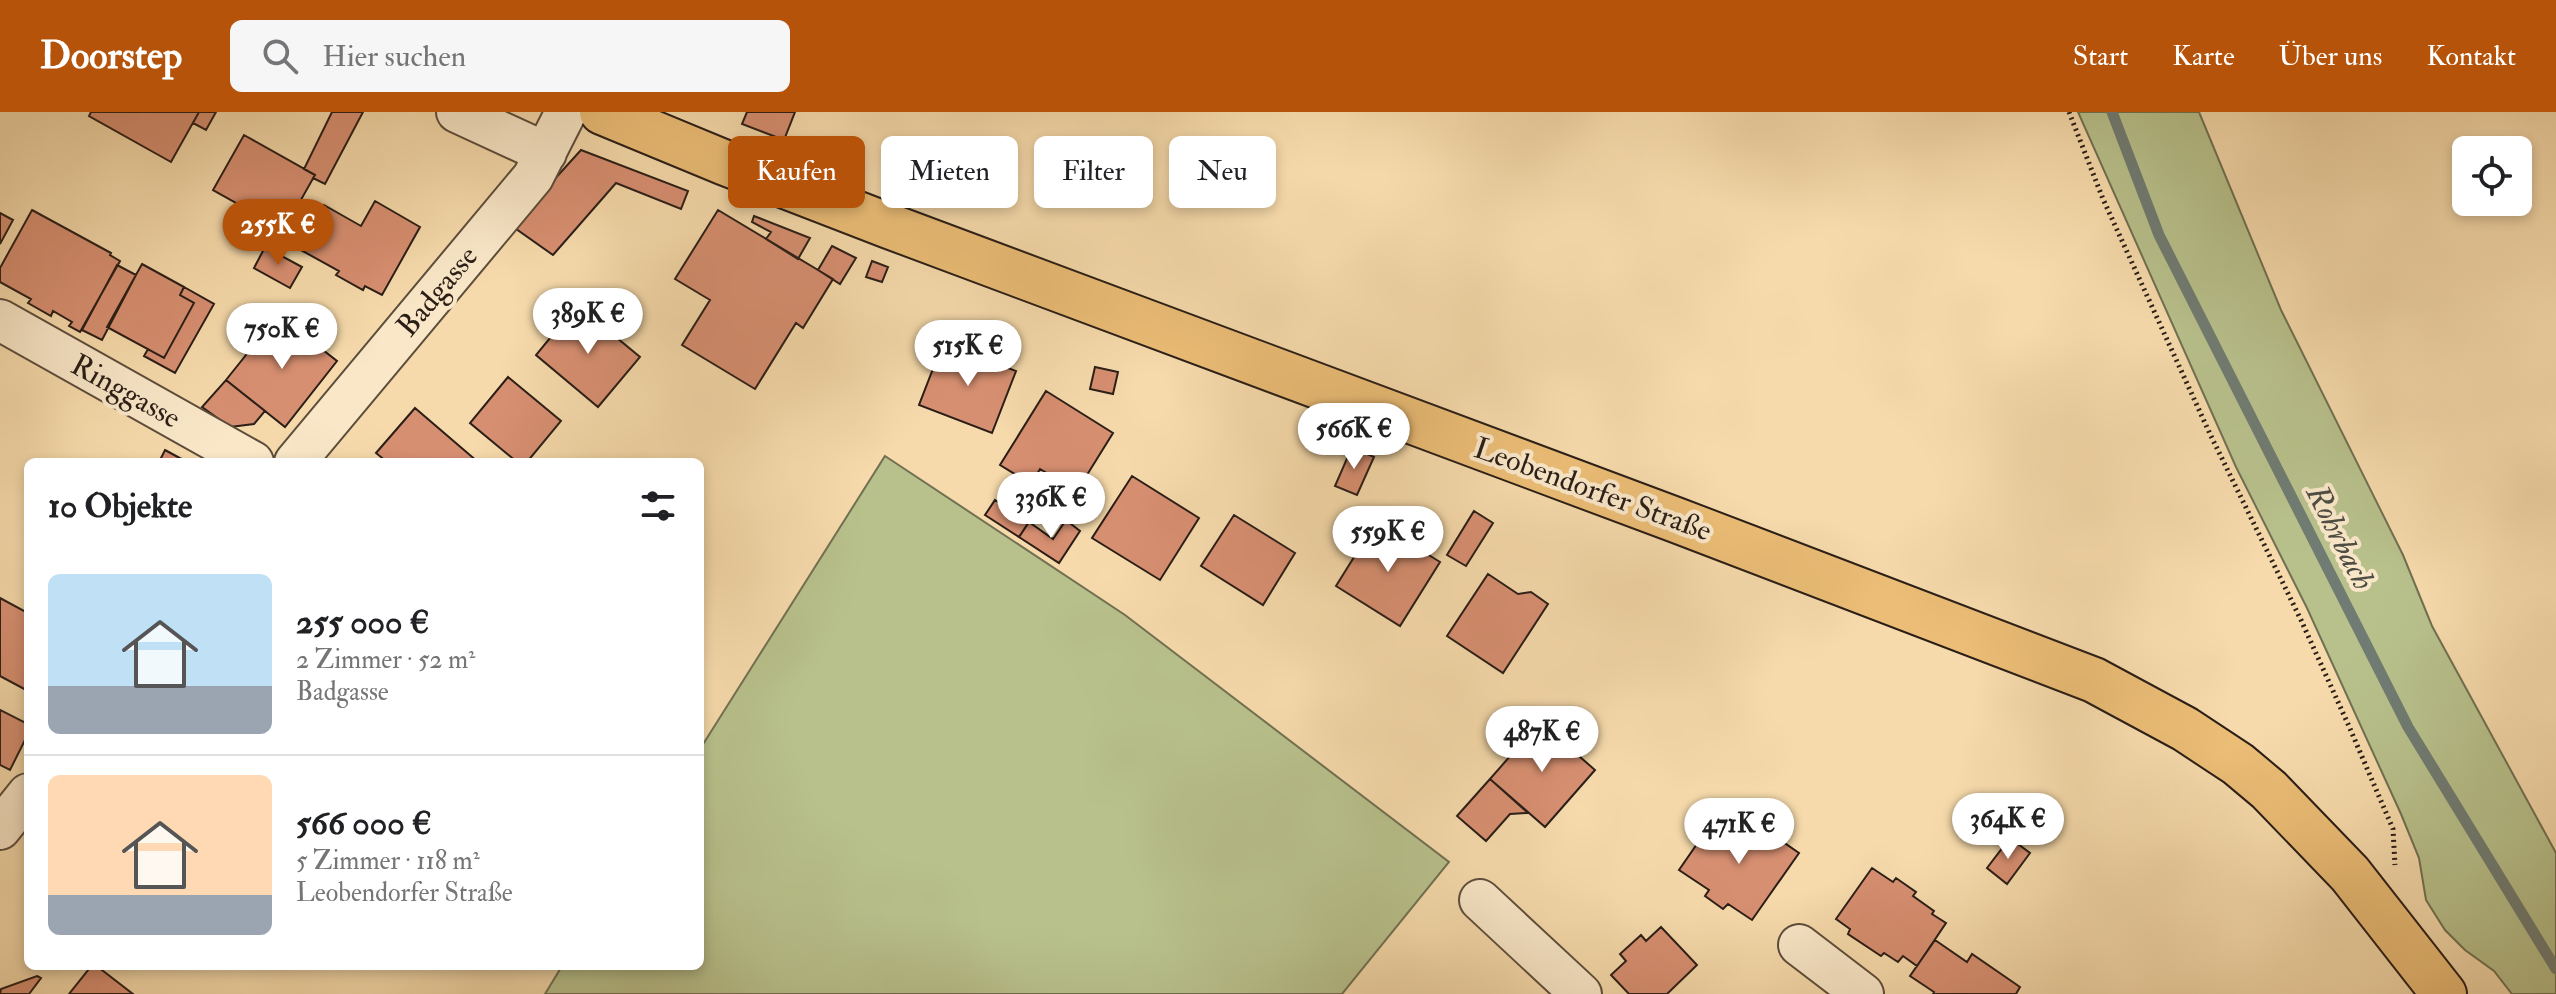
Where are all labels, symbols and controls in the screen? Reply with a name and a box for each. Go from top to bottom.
search box [230,20,790,92]
text: Doorstep [40,32,182,80]
icon: search [258,34,302,78]
text: Hier suchen [322,38,466,75]
text: Start [2073,39,2128,74]
text: Karte [2172,39,2235,74]
text: Über uns [2279,39,2382,74]
text: Kontakt [2426,39,2516,74]
chip: Kaufen [728,136,865,208]
chip: Mieten [881,136,1018,208]
chip: Filter [1034,136,1153,208]
chip: Neu [1169,136,1276,208]
map controls [2452,136,2532,216]
button: locate [2452,136,2532,216]
pin: 255K € [213,199,343,267]
text: 255K € [241,209,315,241]
street label: Badgasse [389,238,486,344]
pin: 389K € [523,288,653,356]
text: 389K € [551,298,625,330]
pin: 750K € [217,303,347,371]
text: 750K € [244,313,320,345]
pin: 515K € [903,320,1033,388]
text: 515K € [933,330,1003,362]
street label: Ringgasse [64,346,187,437]
pin: 566K € [1289,403,1419,471]
text: 566K € [1316,413,1392,445]
street label: Leobendorfer Straße [1469,429,1717,550]
pin: 336K € [986,472,1116,540]
water label: Rohrbach [2296,477,2383,597]
text: 336K € [1015,482,1087,514]
icon: filters [636,484,680,528]
text: 10 Objekte [48,485,192,528]
pin: 559K € [1323,506,1453,574]
text: 559K € [1350,516,1426,548]
text: 255 000 € [296,601,430,644]
icon: home [112,606,208,702]
text: 2 Zimmer · 52 m² [296,644,475,676]
text: Badgasse [296,676,389,708]
pin: 487K € [1477,706,1607,774]
text: 487K € [1503,716,1581,748]
pin: 364K € [1943,793,2073,861]
pin: 471K € [1674,798,1804,866]
text: 566 000 € [296,802,432,845]
text: 364K € [1970,803,2046,835]
icon: home [112,807,208,903]
text: 471K € [1702,808,1776,840]
text: 5 Zimmer · 118 m² [296,845,480,877]
text: Leobendorfer Straße [296,877,513,909]

